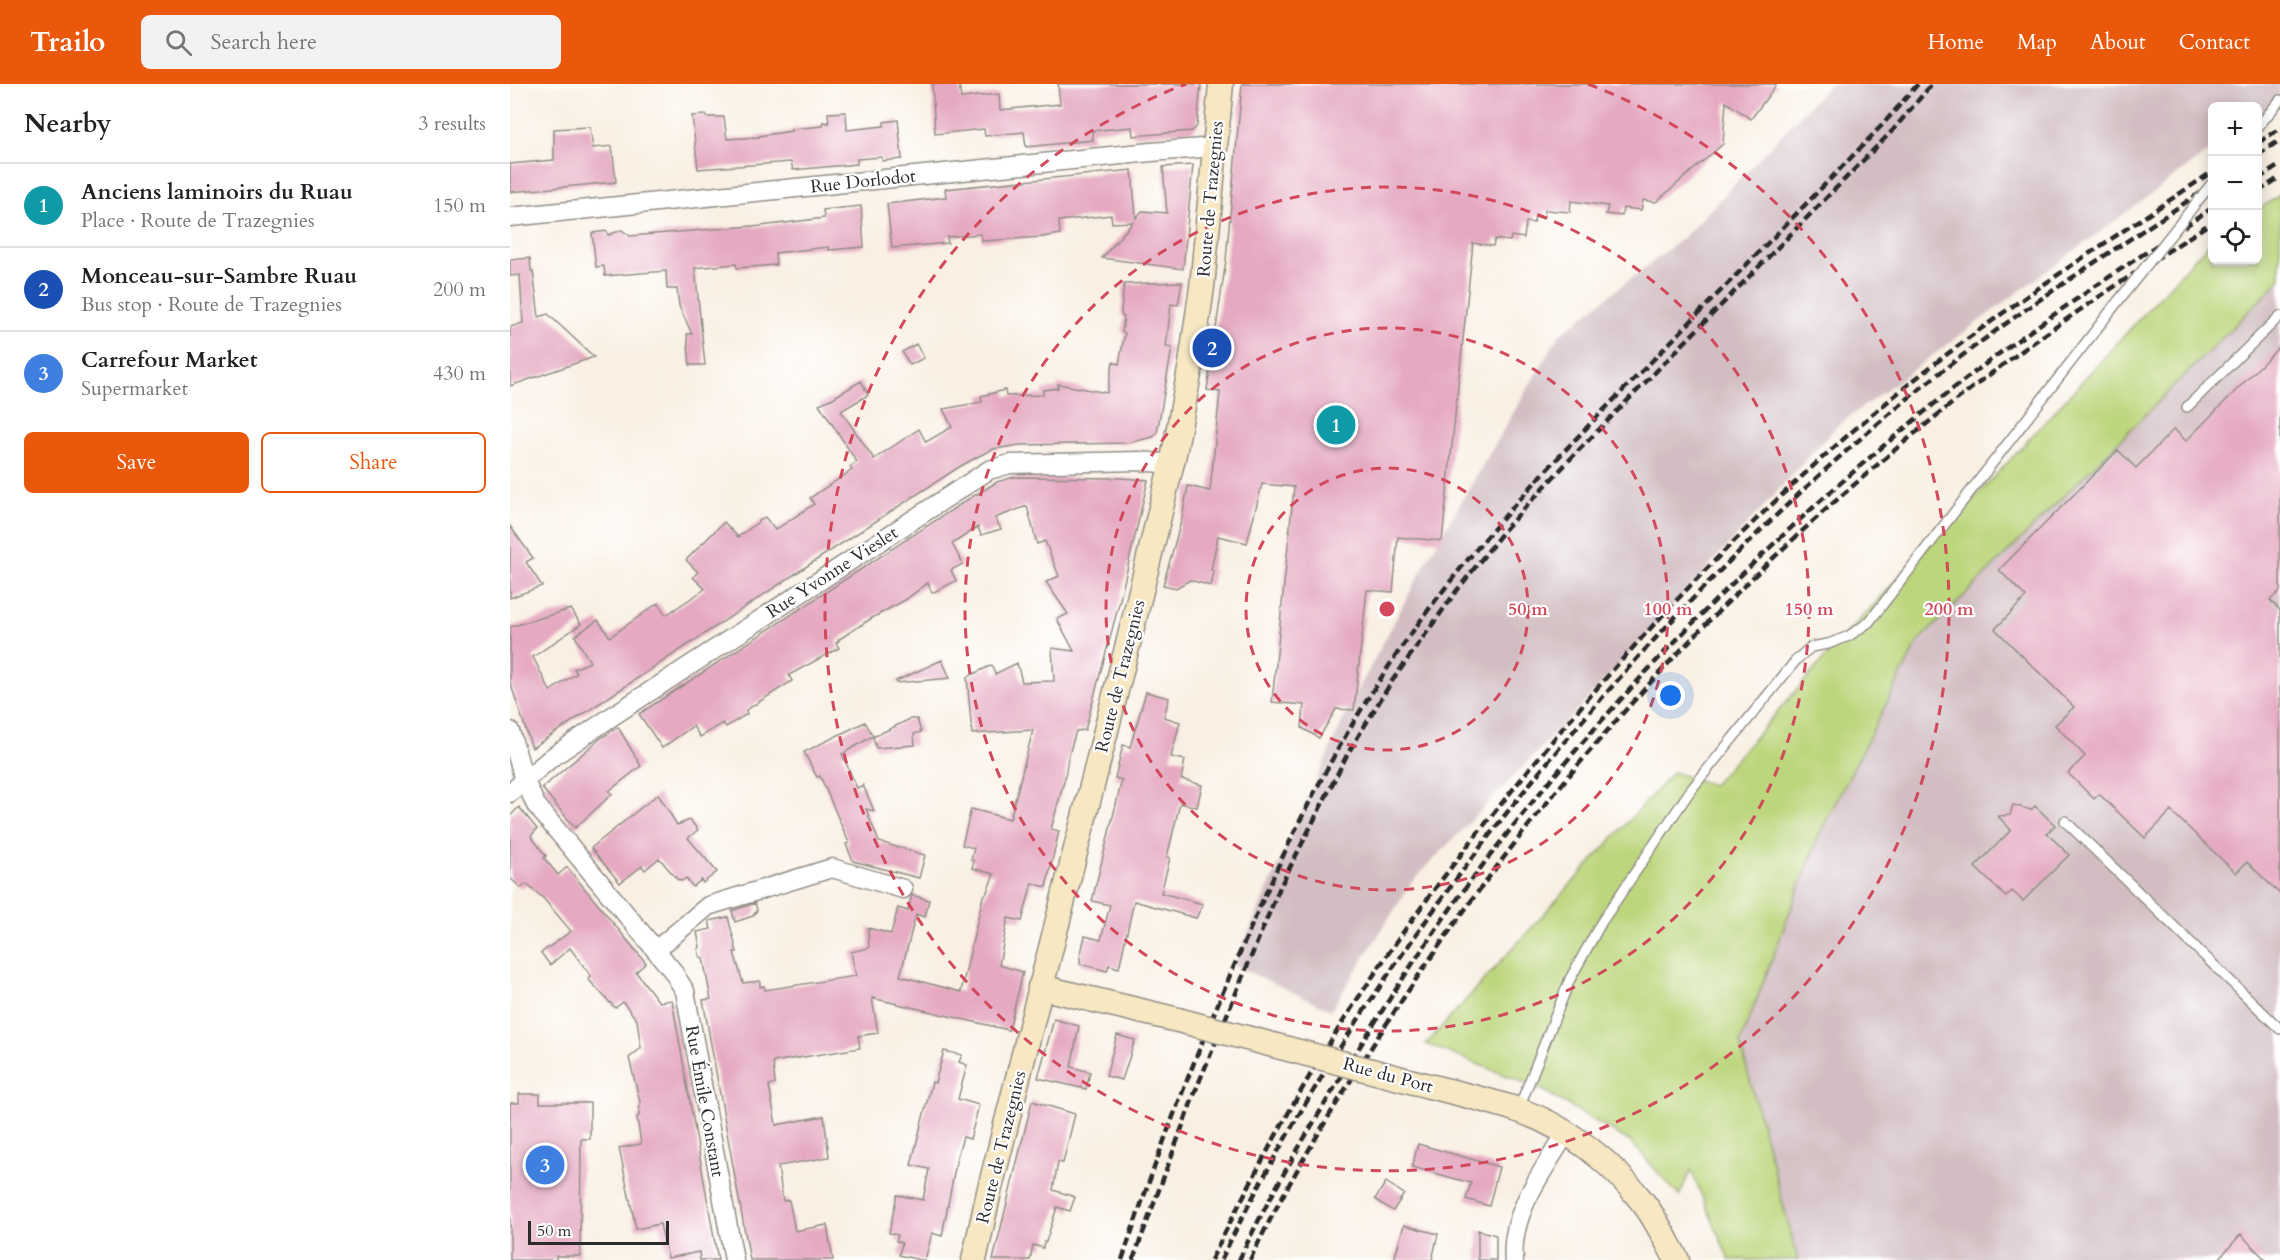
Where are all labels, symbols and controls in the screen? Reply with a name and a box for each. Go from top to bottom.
search box [141,15,561,69]
text: Trailo [30,23,105,61]
icon: search [162,26,195,59]
text: Search here [210,27,317,57]
text: Home [1928,28,1984,57]
text: Map [2017,28,2057,57]
text: About [2090,28,2146,57]
text: Contact [2179,28,2250,57]
map controls [2208,102,2262,264]
button: + [2208,102,2262,156]
text: Nearby [24,106,112,141]
text: 3 results [418,110,486,137]
street label: Route de Trazegnies [1191,120,1230,278]
button: − [2208,156,2262,210]
street label: Rue Dorlodot [809,164,917,199]
text: Anciens laminoirs du Ruau [81,177,353,207]
text: 1 [38,192,49,219]
text: 150 m [433,192,486,219]
text: Place · Route de Trazegnies [81,207,315,234]
button: locate [2208,210,2262,264]
text: Monceau-sur-Sambre Ruau [81,261,357,291]
text: 2 [38,276,49,303]
text: 200 m [433,276,486,303]
text: Bus stop · Route de Trazegnies [81,291,342,318]
pin: 2 [1192,326,1232,370]
text: Carrefour Market [81,345,257,375]
text: 3 [38,360,49,387]
text: 430 m [433,360,486,387]
text: Supermarket [81,375,188,402]
pin: 1 [1316,402,1356,448]
button: Save [24,432,249,493]
button: Share [261,432,486,493]
street label: Rue Yvonne Vieslet [762,520,903,624]
street label: Route de Trazegnies [1089,597,1152,755]
text: 50 m [1508,597,1548,622]
text: 100 m [1643,597,1693,622]
text: 150 m [1784,597,1834,622]
text: 200 m [1924,597,1974,622]
centre of rings [1377,599,1397,619]
your location [1656,681,1685,710]
street label: Rue Émile Constant [679,1023,730,1179]
street label: Rue du Port [1340,1051,1436,1100]
street label: Route de Trazegnies [970,1068,1033,1226]
pin: 3 [525,1142,564,1188]
scale bar [528,1218,669,1246]
text: 50 m [537,1220,571,1242]

